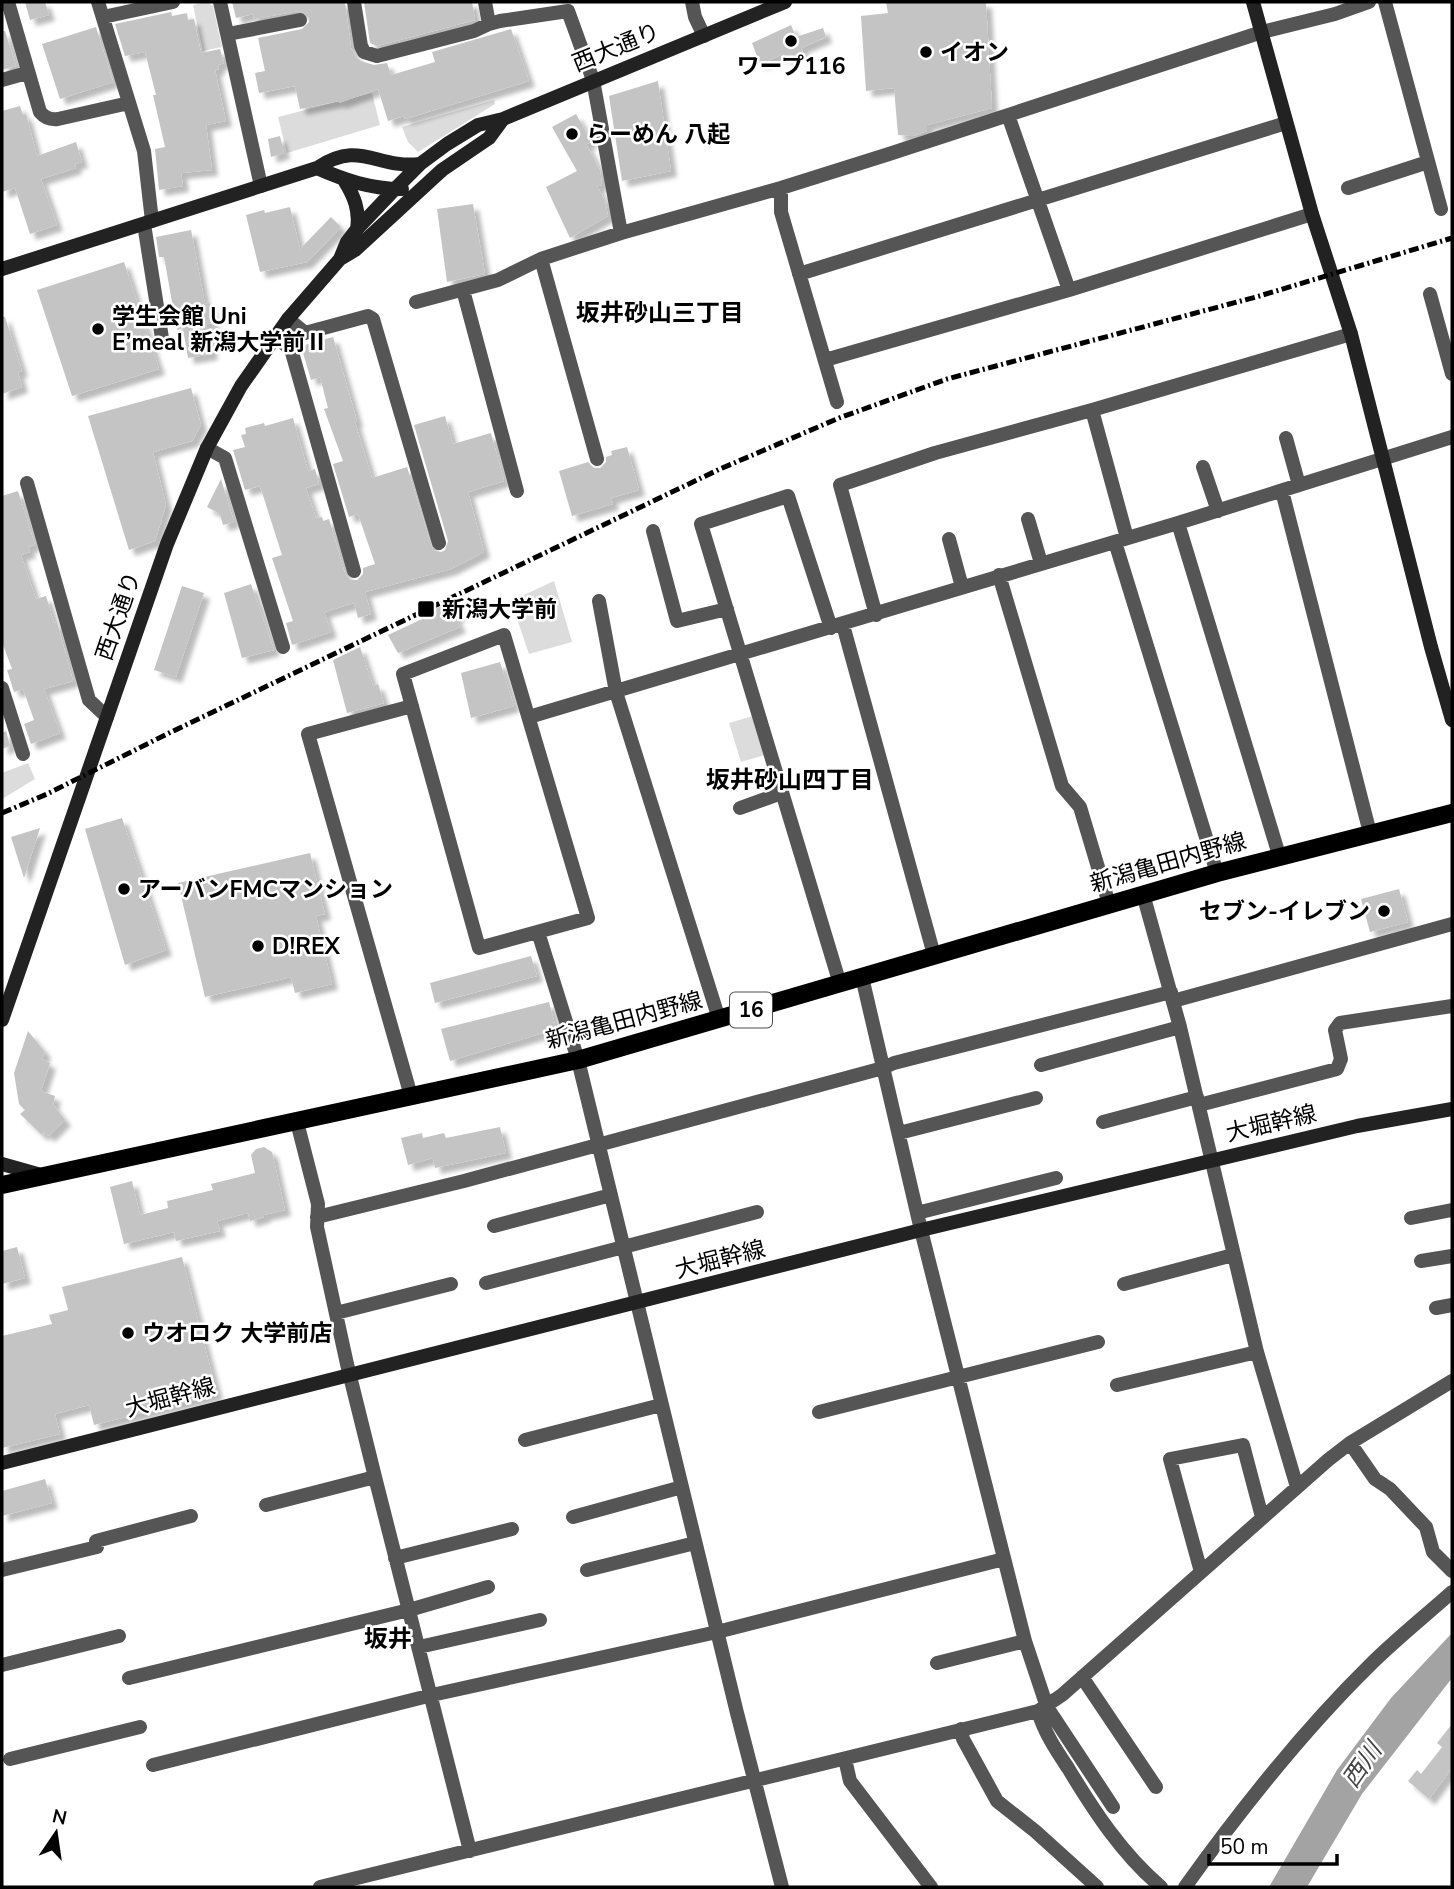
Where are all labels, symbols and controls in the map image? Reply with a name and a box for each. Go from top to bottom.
street label: 西大通り [568,16,665,79]
marker: ワープ116 [783,33,799,49]
place label: イオン [940,37,1009,68]
marker: イオン [918,44,934,60]
place label: ワープ116 [736,51,846,82]
place label: らーめん 八起 [586,119,730,150]
marker: らーめん 八起 [564,126,580,142]
district label: 坂井砂山三丁目 [576,297,744,329]
place label: 学生会館 Uni E’meal 新潟大学前Ⅱ [112,301,328,358]
marker: 学生会館 Uni E’meal 新潟大学前Ⅱ [90,321,106,337]
street label: 西大通り [89,568,148,665]
place label: 新潟大学前 [442,594,557,625]
marker: 新潟大学前 [416,599,436,619]
district label: 坂井砂山四丁目 [706,764,874,796]
street label: 新潟亀田内野線 [1086,825,1250,900]
place label: アーバンFMCマンション [138,874,393,905]
marker: アーバンFMCマンション [116,881,132,897]
place label: セブン-イレブン [1199,896,1370,927]
marker: セブン-イレブン [1376,903,1392,919]
place label: D!REX [272,931,341,962]
marker: D!REX [250,938,266,954]
street label: 新潟亀田内野線 [542,985,706,1056]
road number: 16 [730,992,772,1028]
street label: 大堀幹線 [1223,1098,1319,1149]
street label: 大堀幹線 [672,1233,769,1286]
place label: ウオロク 大学前店 [142,1318,332,1349]
marker: ウオロク 大学前店 [120,1325,136,1341]
street label: 大堀幹線 [122,1371,219,1424]
district label: 坂井 [364,1623,412,1655]
water label: 西川 [1335,1734,1391,1794]
north arrow [21,1798,91,1868]
text: N [50,1803,69,1832]
scale bar [1209,1822,1337,1866]
text: 50 m [1220,1833,1269,1861]

